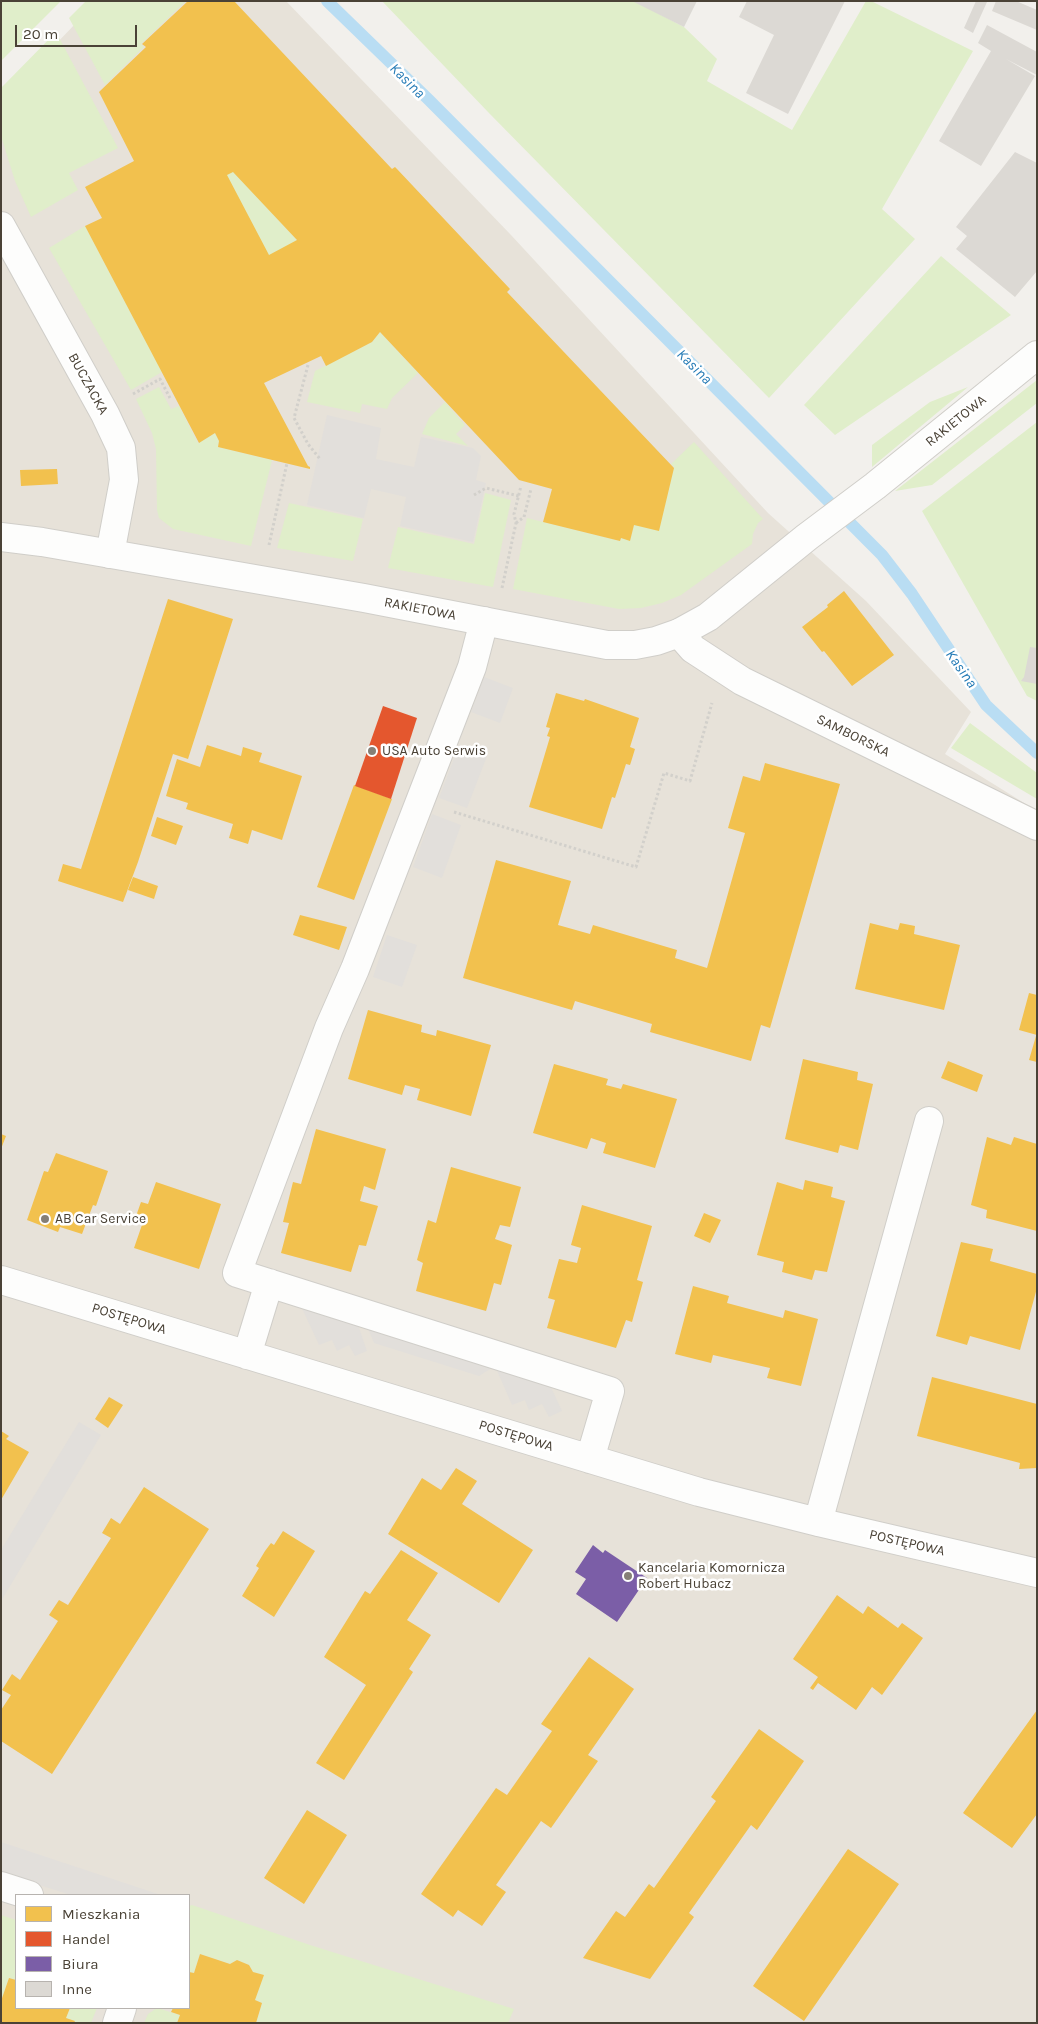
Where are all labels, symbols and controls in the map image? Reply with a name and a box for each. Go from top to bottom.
scale bar [18,15,140,47]
text: 20 m [23,25,58,43]
water label: Kasina [386,60,428,102]
water label: Kasina [673,346,715,388]
street label: BUCZACKA [64,350,112,418]
street label: RAKIETOWA [922,391,990,451]
street label: RAKIETOWA [383,594,457,624]
water label: Kasina [941,646,981,692]
street label: SAMBORSKA [814,711,892,761]
place label: USA Auto Serwis [382,743,486,759]
marker: USA Auto Serwis [366,745,378,757]
place label: AB Car Service [55,1211,146,1227]
marker: AB Car Service [39,1213,51,1225]
street label: POSTĘPOWA [90,1300,168,1338]
street label: POSTĘPOWA [477,1417,555,1455]
street label: POSTĘPOWA [868,1526,946,1560]
place label: Kancelaria Komornicza Robert Hubacz [638,1560,785,1592]
marker: Kancelaria Komornicza Robert Hubacz [622,1570,634,1582]
legend [15,1894,190,2009]
text: Mieszkania [62,1905,140,1923]
text: Handel [62,1930,110,1948]
text: Biura [62,1955,99,1973]
text: Inne [62,1980,92,1998]

